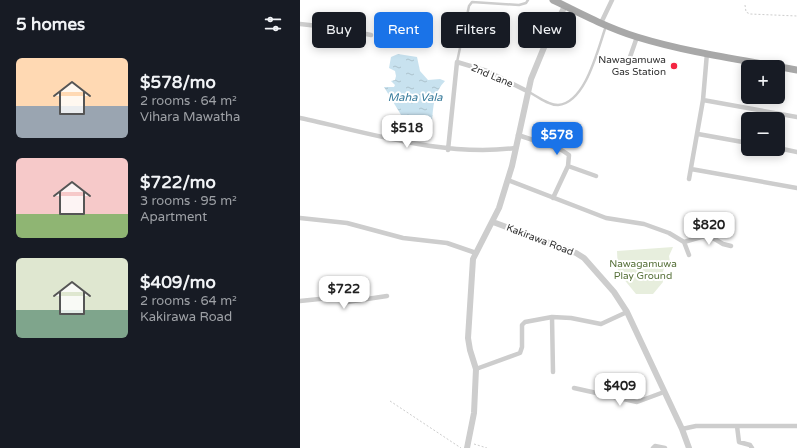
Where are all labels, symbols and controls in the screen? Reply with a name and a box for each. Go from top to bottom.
chip: Buy [312,12,366,48]
chip: Rent [374,12,433,48]
chip: Filters [441,12,510,48]
chip: New [518,12,576,48]
icon: filters [262,13,284,35]
text: 5 homes [16,14,85,35]
place label: Nawagamuwa Gas Station [598,54,666,78]
map controls [741,60,785,156]
button: + [741,60,785,104]
marker: Nawagamuwa Gas Station [669,61,679,71]
street label: 2nd Lane [469,62,515,90]
text: $578/mo [140,72,216,93]
icon: home [48,74,96,122]
water label: Maha Vala [388,91,443,104]
text: 2 rooms · 64 m² [140,93,237,109]
text: Vihara Mawatha [140,109,240,125]
button: − [741,112,785,156]
pin: $518 [383,115,431,149]
text: $518 [391,120,423,136]
pin: $578 [533,122,581,156]
text: $578 [541,127,573,143]
text: $722/mo [140,172,216,193]
icon: home [48,174,96,222]
text: 3 rooms · 95 m² [140,193,237,209]
text: Apartment [140,209,207,225]
pin: $820 [685,212,733,246]
text: $820 [693,217,725,233]
street label: Kakirawa Road [505,222,575,258]
park label: Nawagamuwa Play Ground [609,258,677,282]
text: $409/mo [140,272,216,293]
icon: home [48,274,96,322]
pin: $722 [320,276,368,310]
text: $722 [328,281,360,297]
text: 2 rooms · 64 m² [140,293,237,309]
text: Kakirawa Road [140,309,232,325]
pin: $409 [596,373,644,407]
text: $409 [604,378,636,394]

